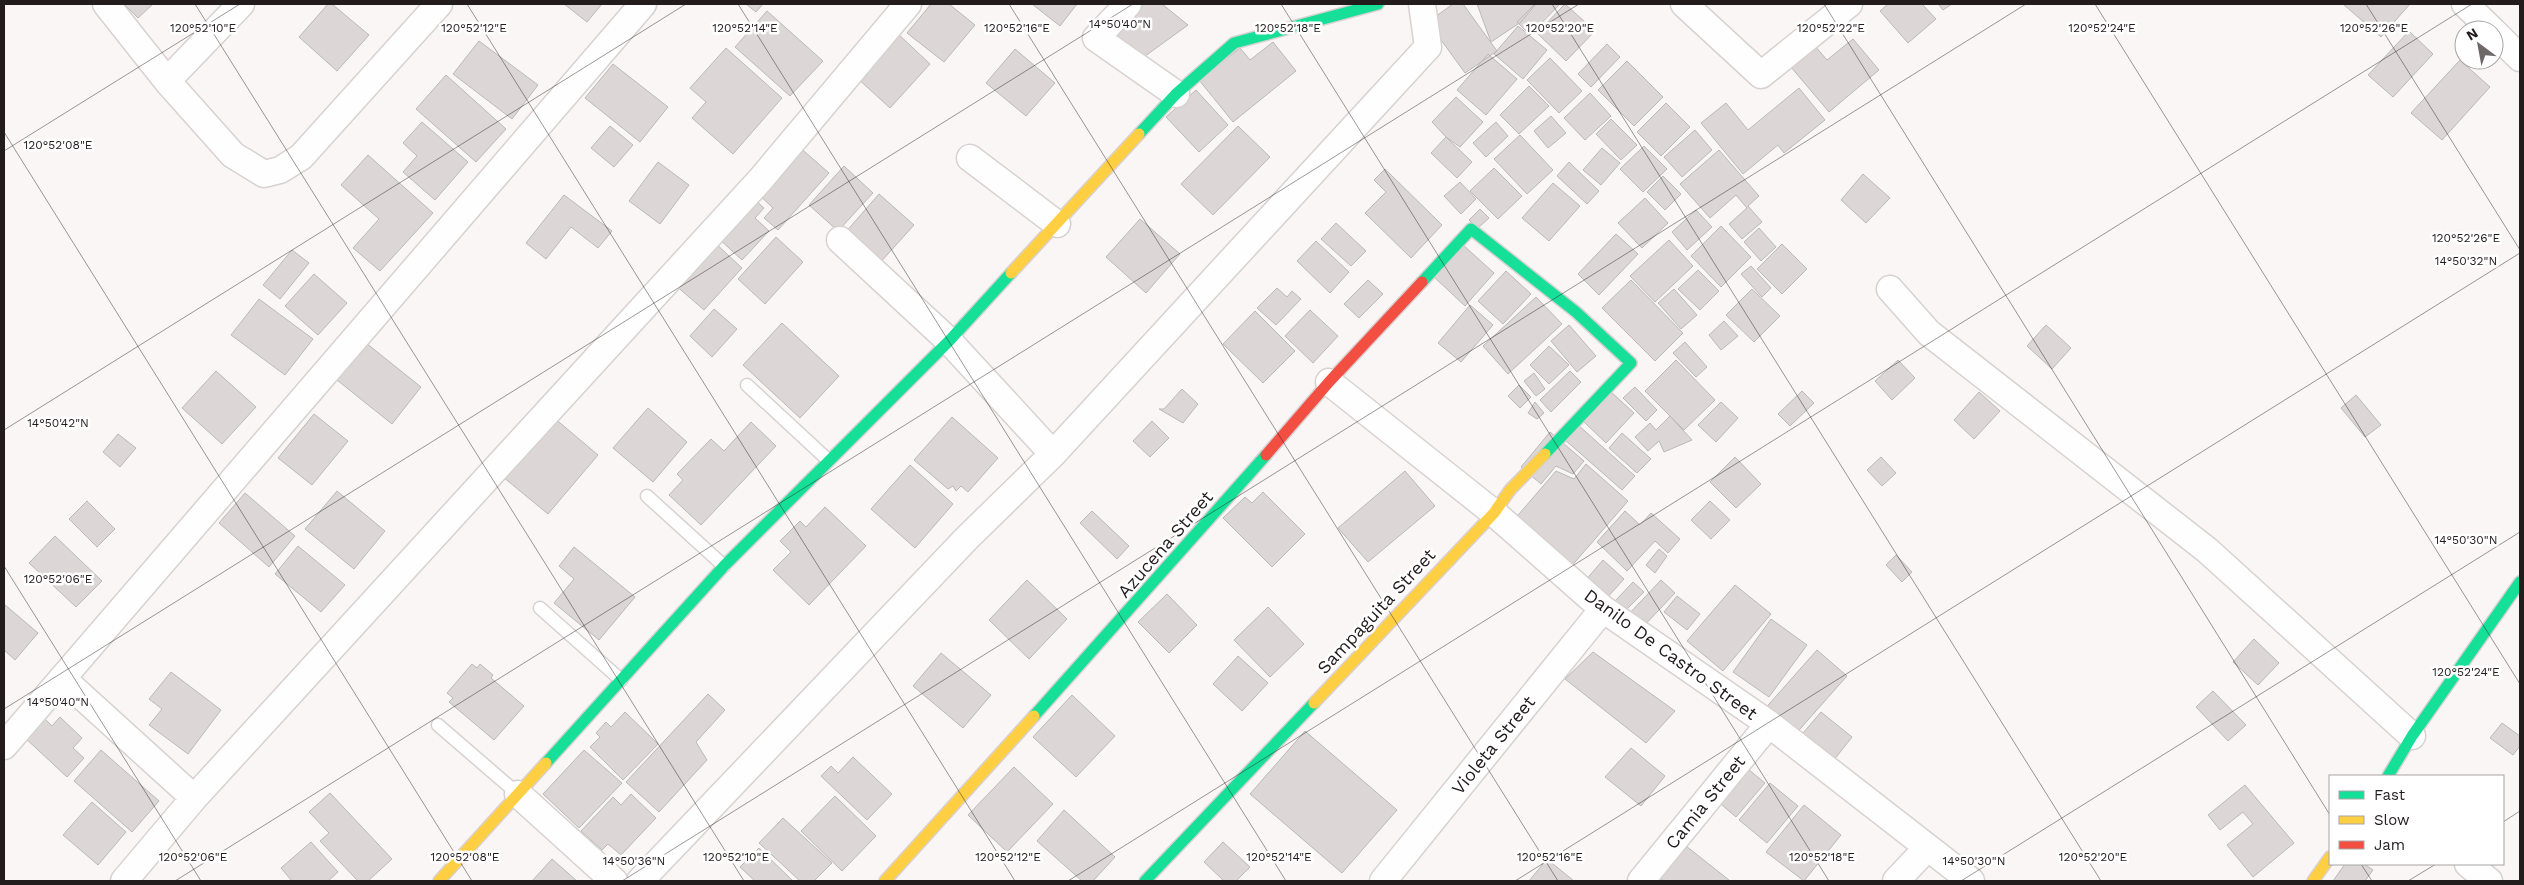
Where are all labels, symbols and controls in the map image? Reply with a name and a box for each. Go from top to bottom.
text: 14°50'40"N [1089,17,1151,31]
north arrow [2454,20,2504,70]
text: 120°52'10"E [170,21,236,35]
text: 120°52'12"E [441,21,507,35]
text: 120°52'14"E [712,21,778,35]
text: 120°52'16"E [984,21,1050,35]
text: 120°52'18"E [1255,21,1321,35]
text: 120°52'20"E [1526,21,1595,35]
text: 120°52'22"E [1797,21,1865,35]
text: 120°52'24"E [2068,21,2136,35]
text: 120°52'26"E [2340,21,2408,35]
text: N [2463,24,2481,44]
text: 120°52'08"E [24,138,93,152]
text: 120°52'26"E [2432,231,2500,245]
text: 14°50'32"N [2435,254,2497,268]
text: 14°50'42"N [27,416,89,430]
street label: Azucena Street [1113,486,1217,602]
text: 14°50'30"N [2435,533,2497,547]
street label: Sampaguita Street [1313,544,1440,678]
text: 120°52'06"E [24,572,93,586]
street label: Danilo De Castro Street [1580,584,1762,724]
text: 120°52'24"E [2432,665,2500,679]
street label: Violeta Street [1447,691,1539,798]
text: 14°50'40"N [27,695,89,709]
street label: Camia Street [1661,751,1749,853]
legend [2329,775,2504,865]
text: Fast [2374,786,2406,804]
text: Slow [2374,811,2410,829]
text: Jam [2374,836,2405,854]
text: 120°52'06"E [159,850,228,864]
text: 120°52'08"E [431,850,500,864]
text: 120°52'10"E [703,850,769,864]
text: 120°52'12"E [975,850,1041,864]
text: 120°52'14"E [1246,850,1312,864]
text: 120°52'16"E [1517,850,1583,864]
text: 120°52'18"E [1789,850,1855,864]
text: 120°52'20"E [2059,850,2128,864]
text: 14°50'36"N [603,854,665,868]
text: 14°50'30"N [1943,854,2005,868]

